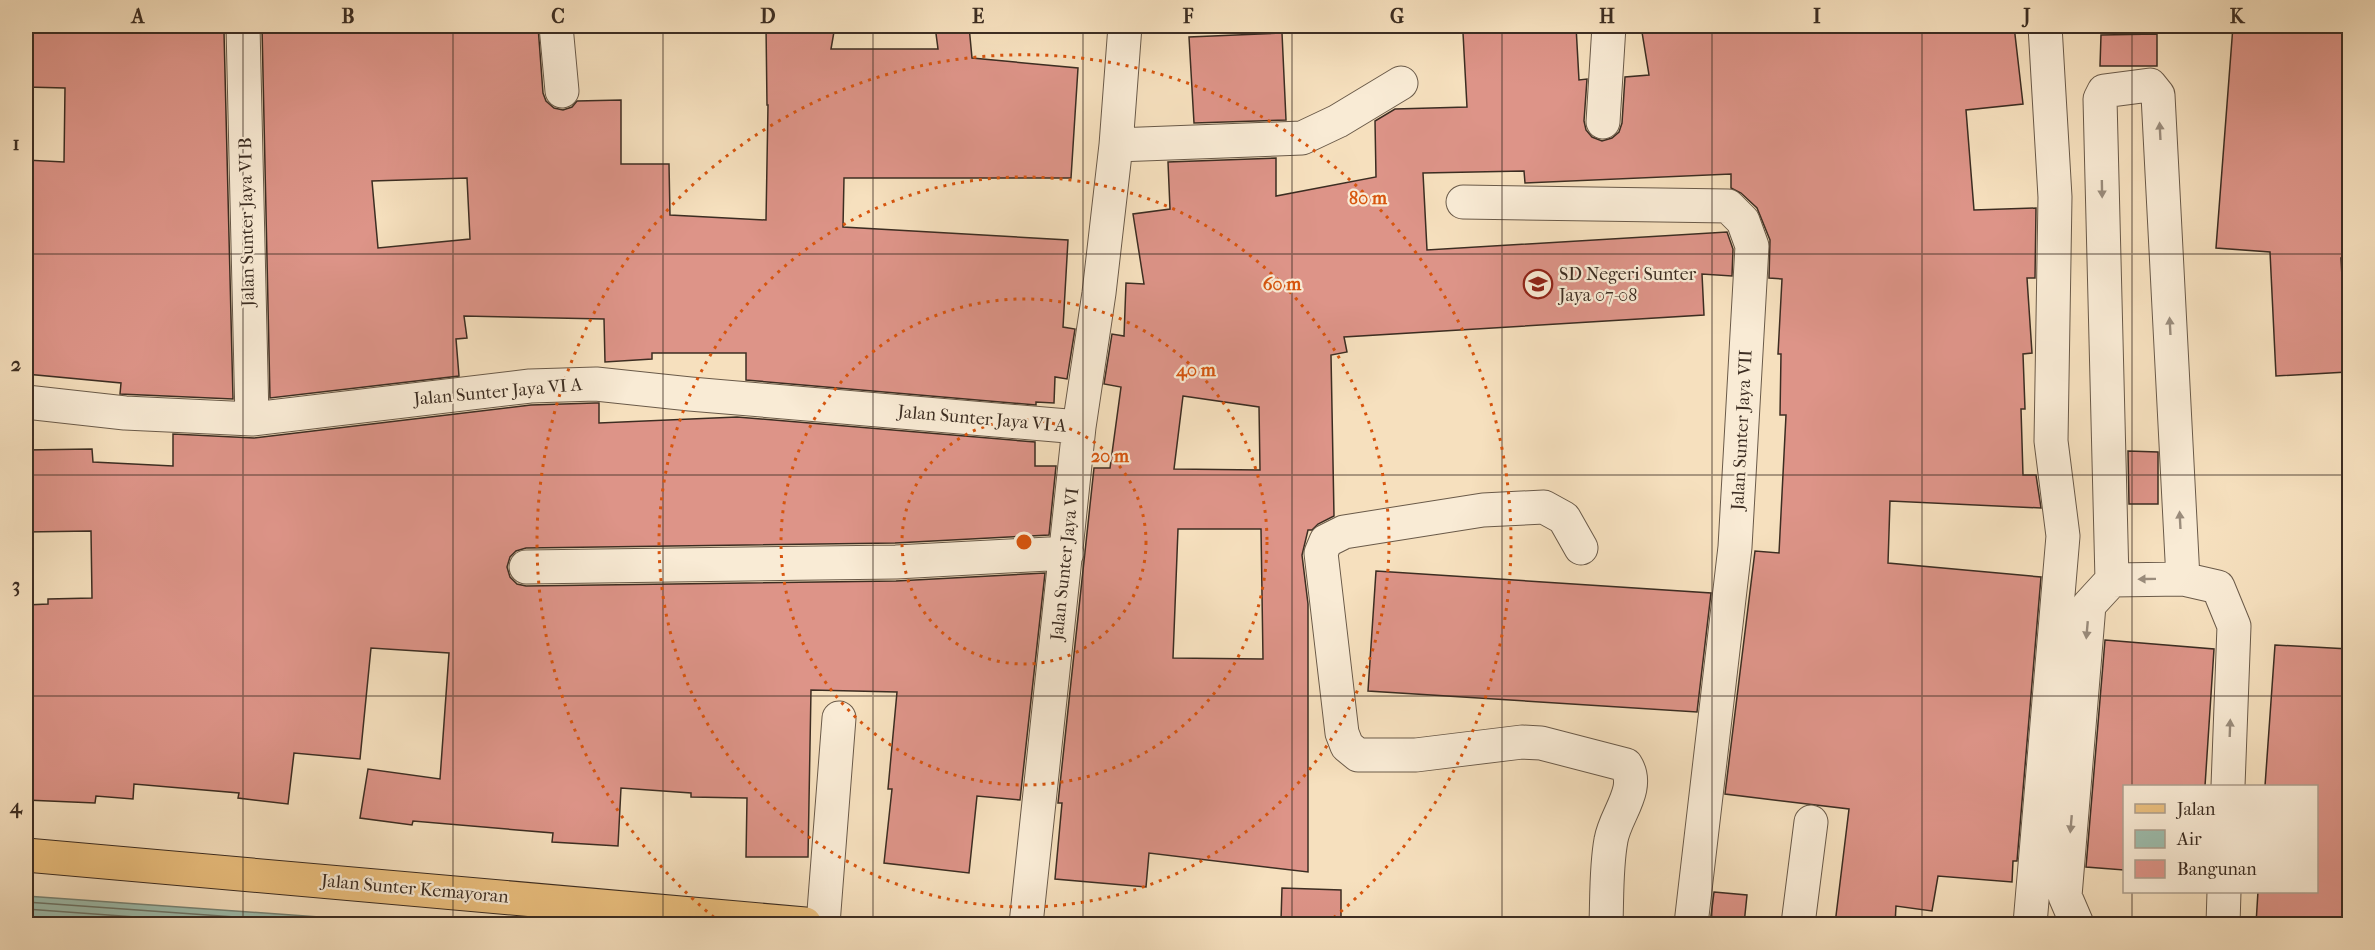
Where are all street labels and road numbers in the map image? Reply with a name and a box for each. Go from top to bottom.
street label: Jalan Sunter Jaya VI B [235,137,259,309]
street label: Jalan Sunter Jaya VII [1727,349,1757,513]
street label: Jalan Sunter Jaya VI A [411,374,584,410]
street label: Jalan Sunter Jaya VI A [895,401,1068,437]
street label: Jalan Sunter Jaya VI [1046,486,1083,643]
street label: Jalan Sunter Kemayoran [318,870,510,908]

